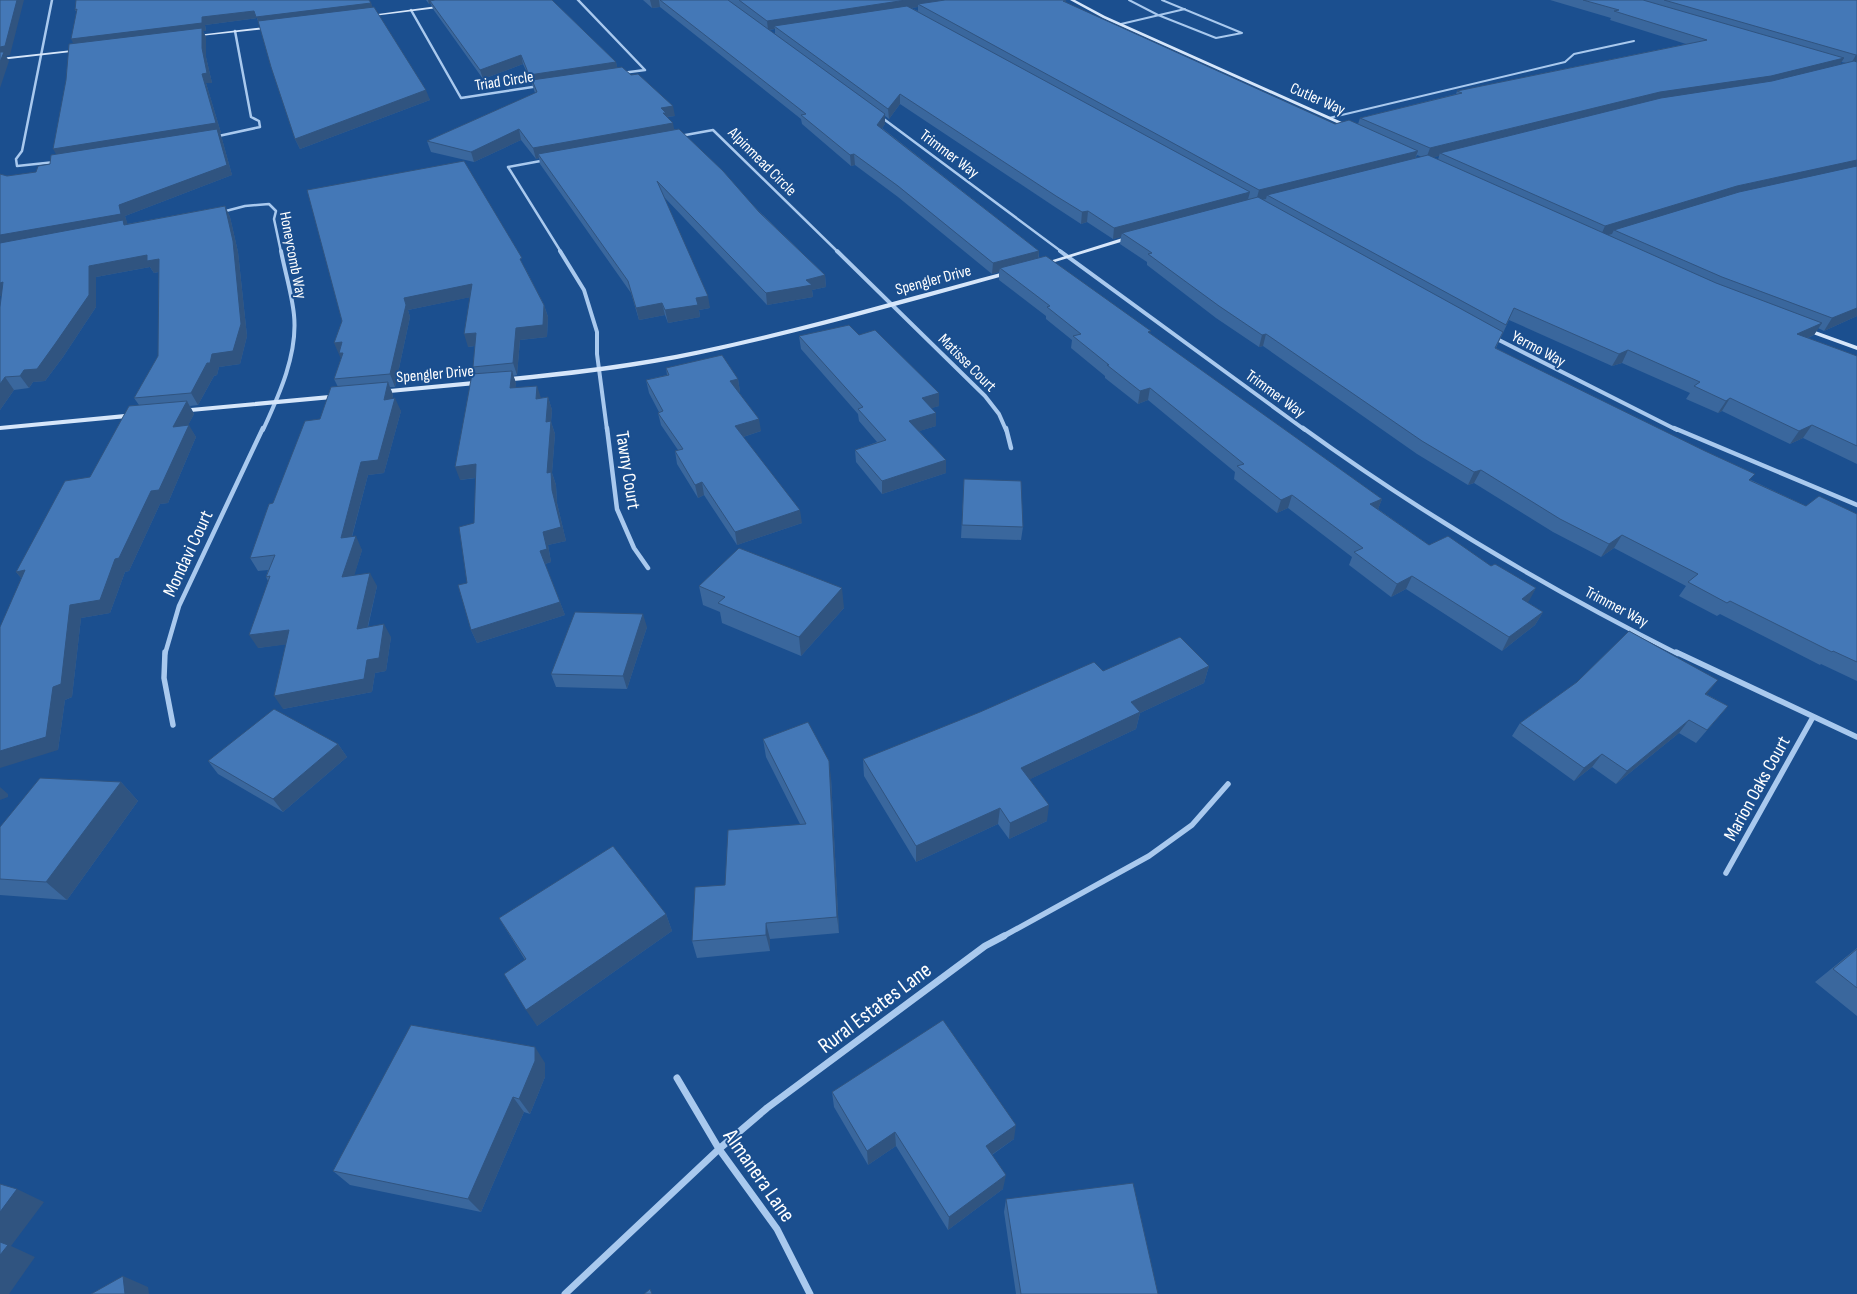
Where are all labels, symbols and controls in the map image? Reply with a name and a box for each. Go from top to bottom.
street label: Triad Circle [474,67,535,95]
street label: Cutler Way [1287,79,1348,120]
street label: Alpinmead Circle [723,123,800,200]
street label: Trimmer Way [916,126,982,183]
street label: Honeycomb Way [275,210,310,301]
street label: Spengler Drive [893,261,973,300]
street label: Yermo Way [1508,327,1569,371]
street label: Matisse Court [934,330,1000,396]
street label: Spengler Drive [396,362,475,387]
street label: Trimmer Way [1242,366,1309,422]
street label: Tawny Court [610,429,645,511]
street label: Mondavi Court [158,507,218,600]
street label: Trimmer Way [1581,583,1651,632]
street label: Marion Oaks Court [1719,732,1796,845]
street label: Rural Estates Lane [813,957,937,1060]
street label: Almanera Lane [716,1123,801,1228]

